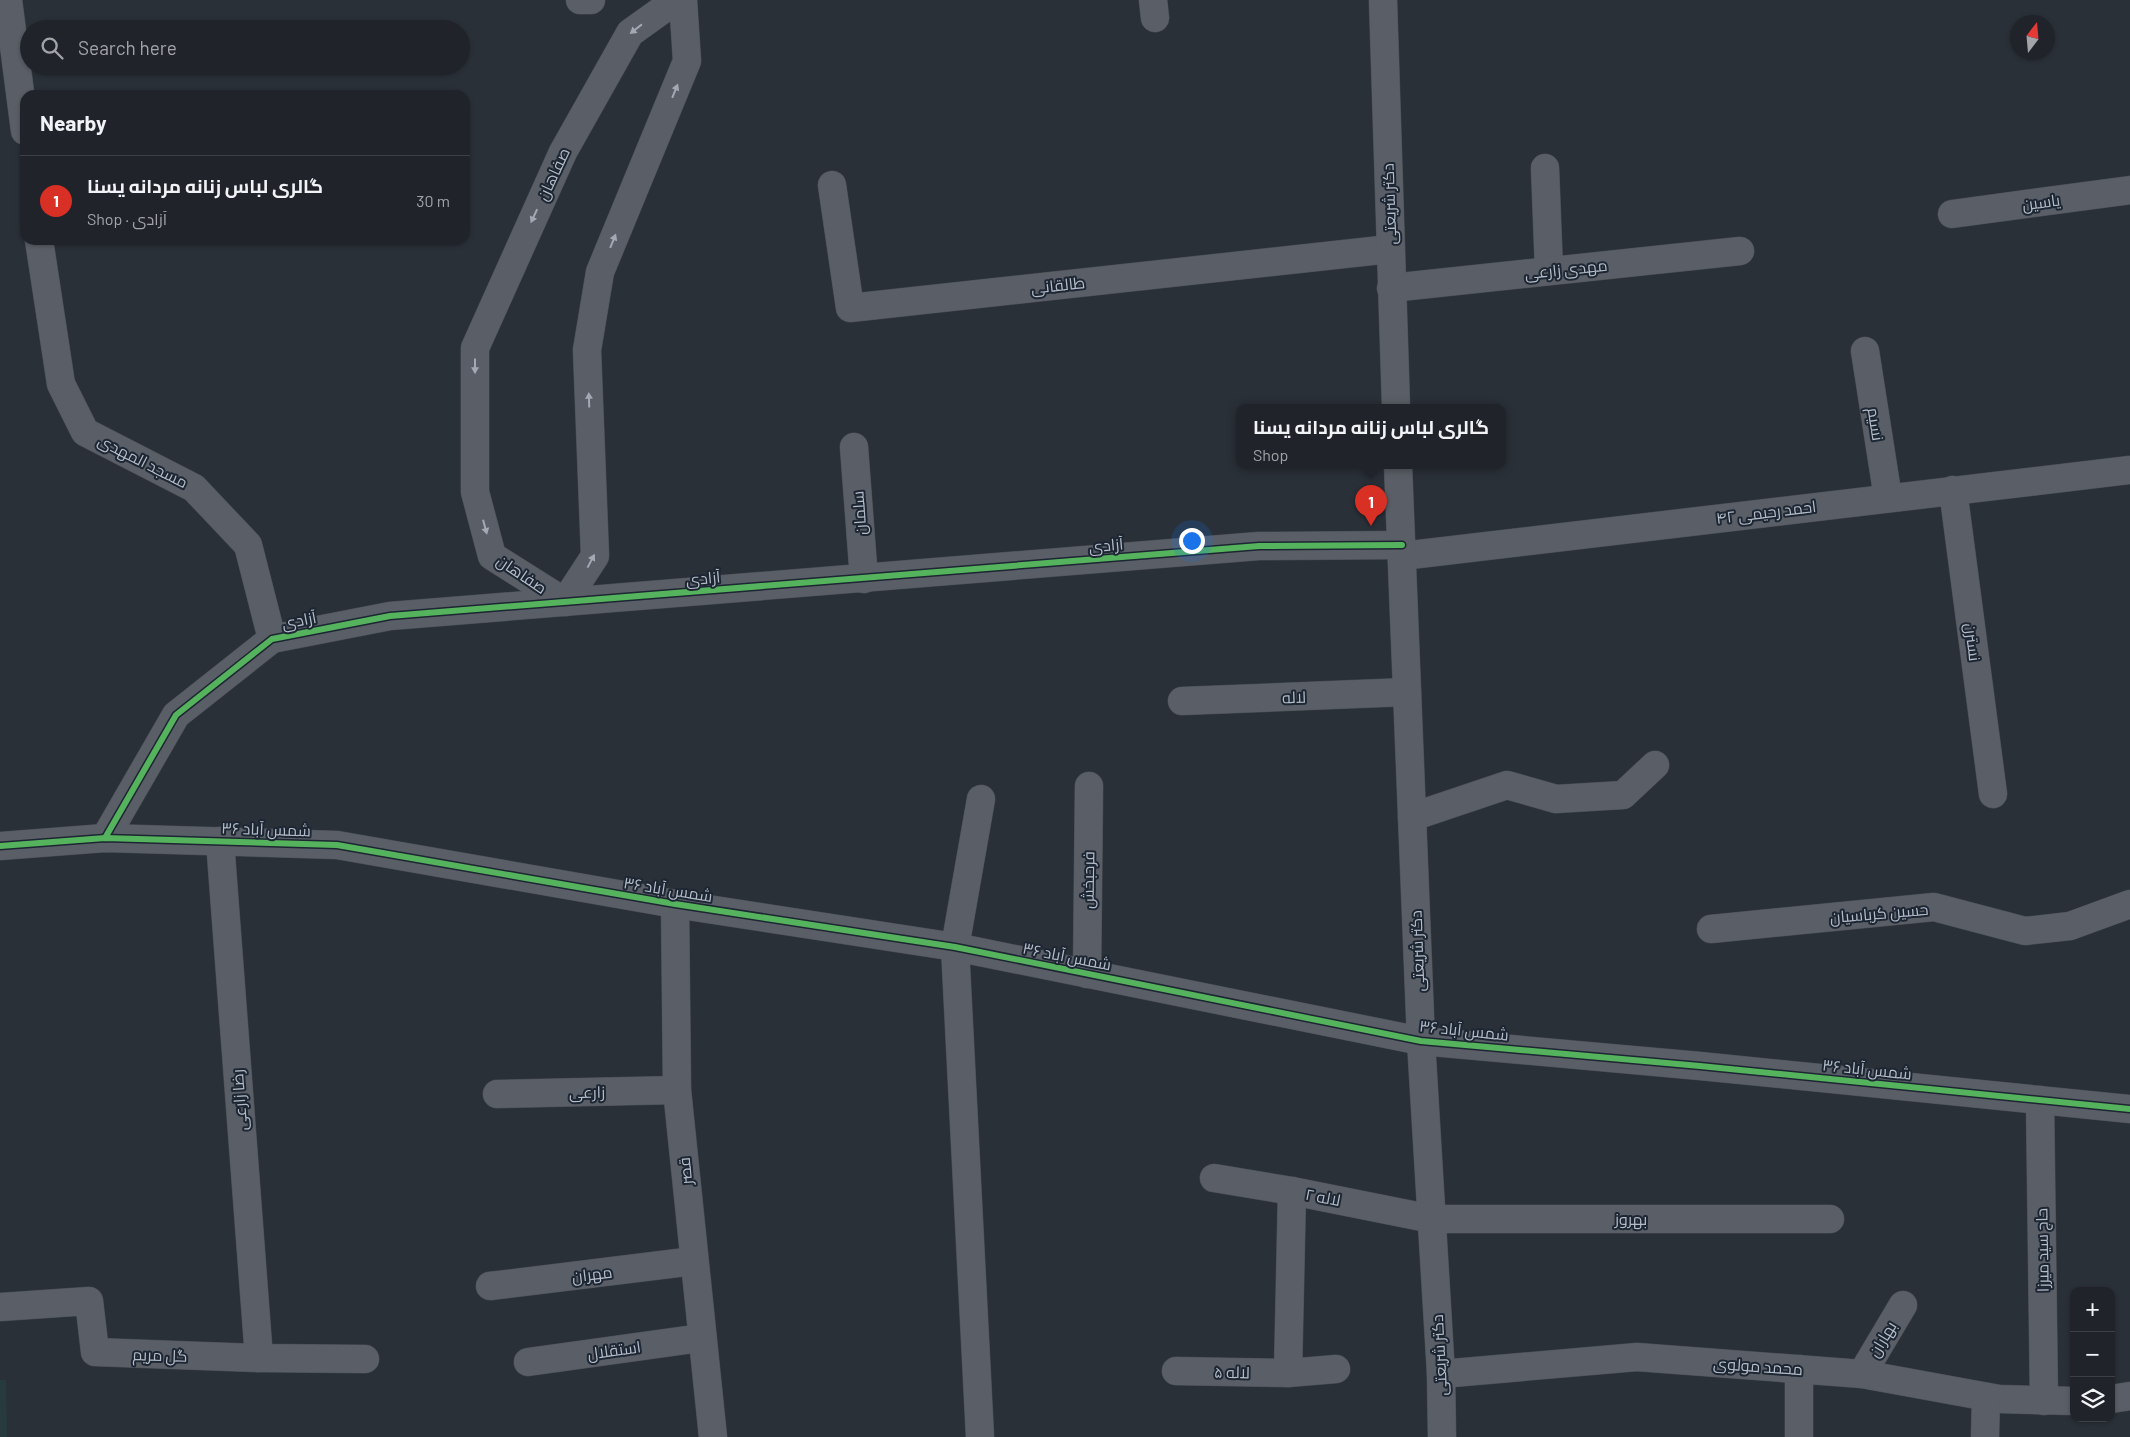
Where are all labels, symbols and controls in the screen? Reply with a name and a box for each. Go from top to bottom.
north arrow [2010,15,2055,60]
search box [20,20,470,75]
one-way arrow [630,23,643,34]
icon: search [38,34,66,62]
text: Search here [78,36,177,59]
one-way arrow [671,84,679,98]
text: Nearby [40,110,106,135]
street label: صفاهان [532,144,575,204]
street label: دکتر شریعتی [1378,163,1401,245]
text: گالری لباس زنانه مردانه یسنا [87,174,323,197]
street label: یاسین [2021,189,2062,216]
text: 1 [53,191,59,210]
text: 30 m [416,191,450,210]
text: Shop · آزادی [87,209,167,228]
one-way arrow [529,209,537,223]
one-way arrow [609,234,617,248]
street label: مهدی زارعی [1524,255,1609,284]
street label: طالقانی [1030,272,1086,299]
one-way arrow [471,358,479,374]
one-way arrow [584,392,592,408]
popup [1236,404,1506,469]
street label: نسیم [1862,406,1888,442]
text: گالری لباس زنانه مردانه یسنا [1253,415,1489,438]
street label: مسجد المهدی [94,430,191,493]
text: Shop [1253,445,1288,464]
pin: 1 [1355,485,1387,526]
street label: سلمان [847,490,872,536]
street label: ۴۲ احمد رحیمی [1715,496,1817,529]
one-way arrow [481,520,489,535]
your location [1179,528,1205,554]
street label: آزادی [1088,533,1125,557]
street label: صفاهان [493,550,551,599]
one-way arrow [587,554,595,569]
street label: آزادی [685,566,722,590]
street label: آزادی [280,607,319,634]
street label: نسترن [1960,622,1985,662]
street label: لاله [1282,687,1306,706]
street label: شمس آباد ۳۶ [221,817,311,842]
street label: فرحبخش [1077,851,1100,909]
street label: شمس آباد ۳۶ [622,872,714,907]
street label: حسین کرباسیان [1829,899,1929,928]
street label: دکتر شریعتی [1406,910,1429,992]
street label: شمس آباد ۳۶ [1021,938,1113,975]
street label: شمس آباد ۳۶ [1418,1015,1510,1046]
street label: شمس آباد ۳۶ [1821,1054,1913,1085]
street label: رضا زارعی [227,1069,252,1131]
street label: زارعی [569,1082,605,1103]
street label: قصر [674,1156,696,1187]
street label: لاله ۲ [1304,1184,1342,1209]
street label: حاج سید میرزا [2031,1208,2055,1292]
street label: بهروز [1614,1209,1647,1230]
street label: مهران [571,1262,613,1287]
map controls [2070,1287,2115,1422]
button: + [2070,1287,2115,1332]
street label: دکتر شریعتی [1427,1314,1452,1396]
street label: بهاران [1863,1317,1901,1361]
button: − [2070,1332,2115,1377]
street label: استقلال [586,1336,642,1365]
street label: گل مریم [132,1344,188,1368]
street label: محمد مولوی [1712,1353,1804,1380]
street label: لاله ۵ [1214,1362,1250,1381]
button: layers [2070,1377,2115,1422]

